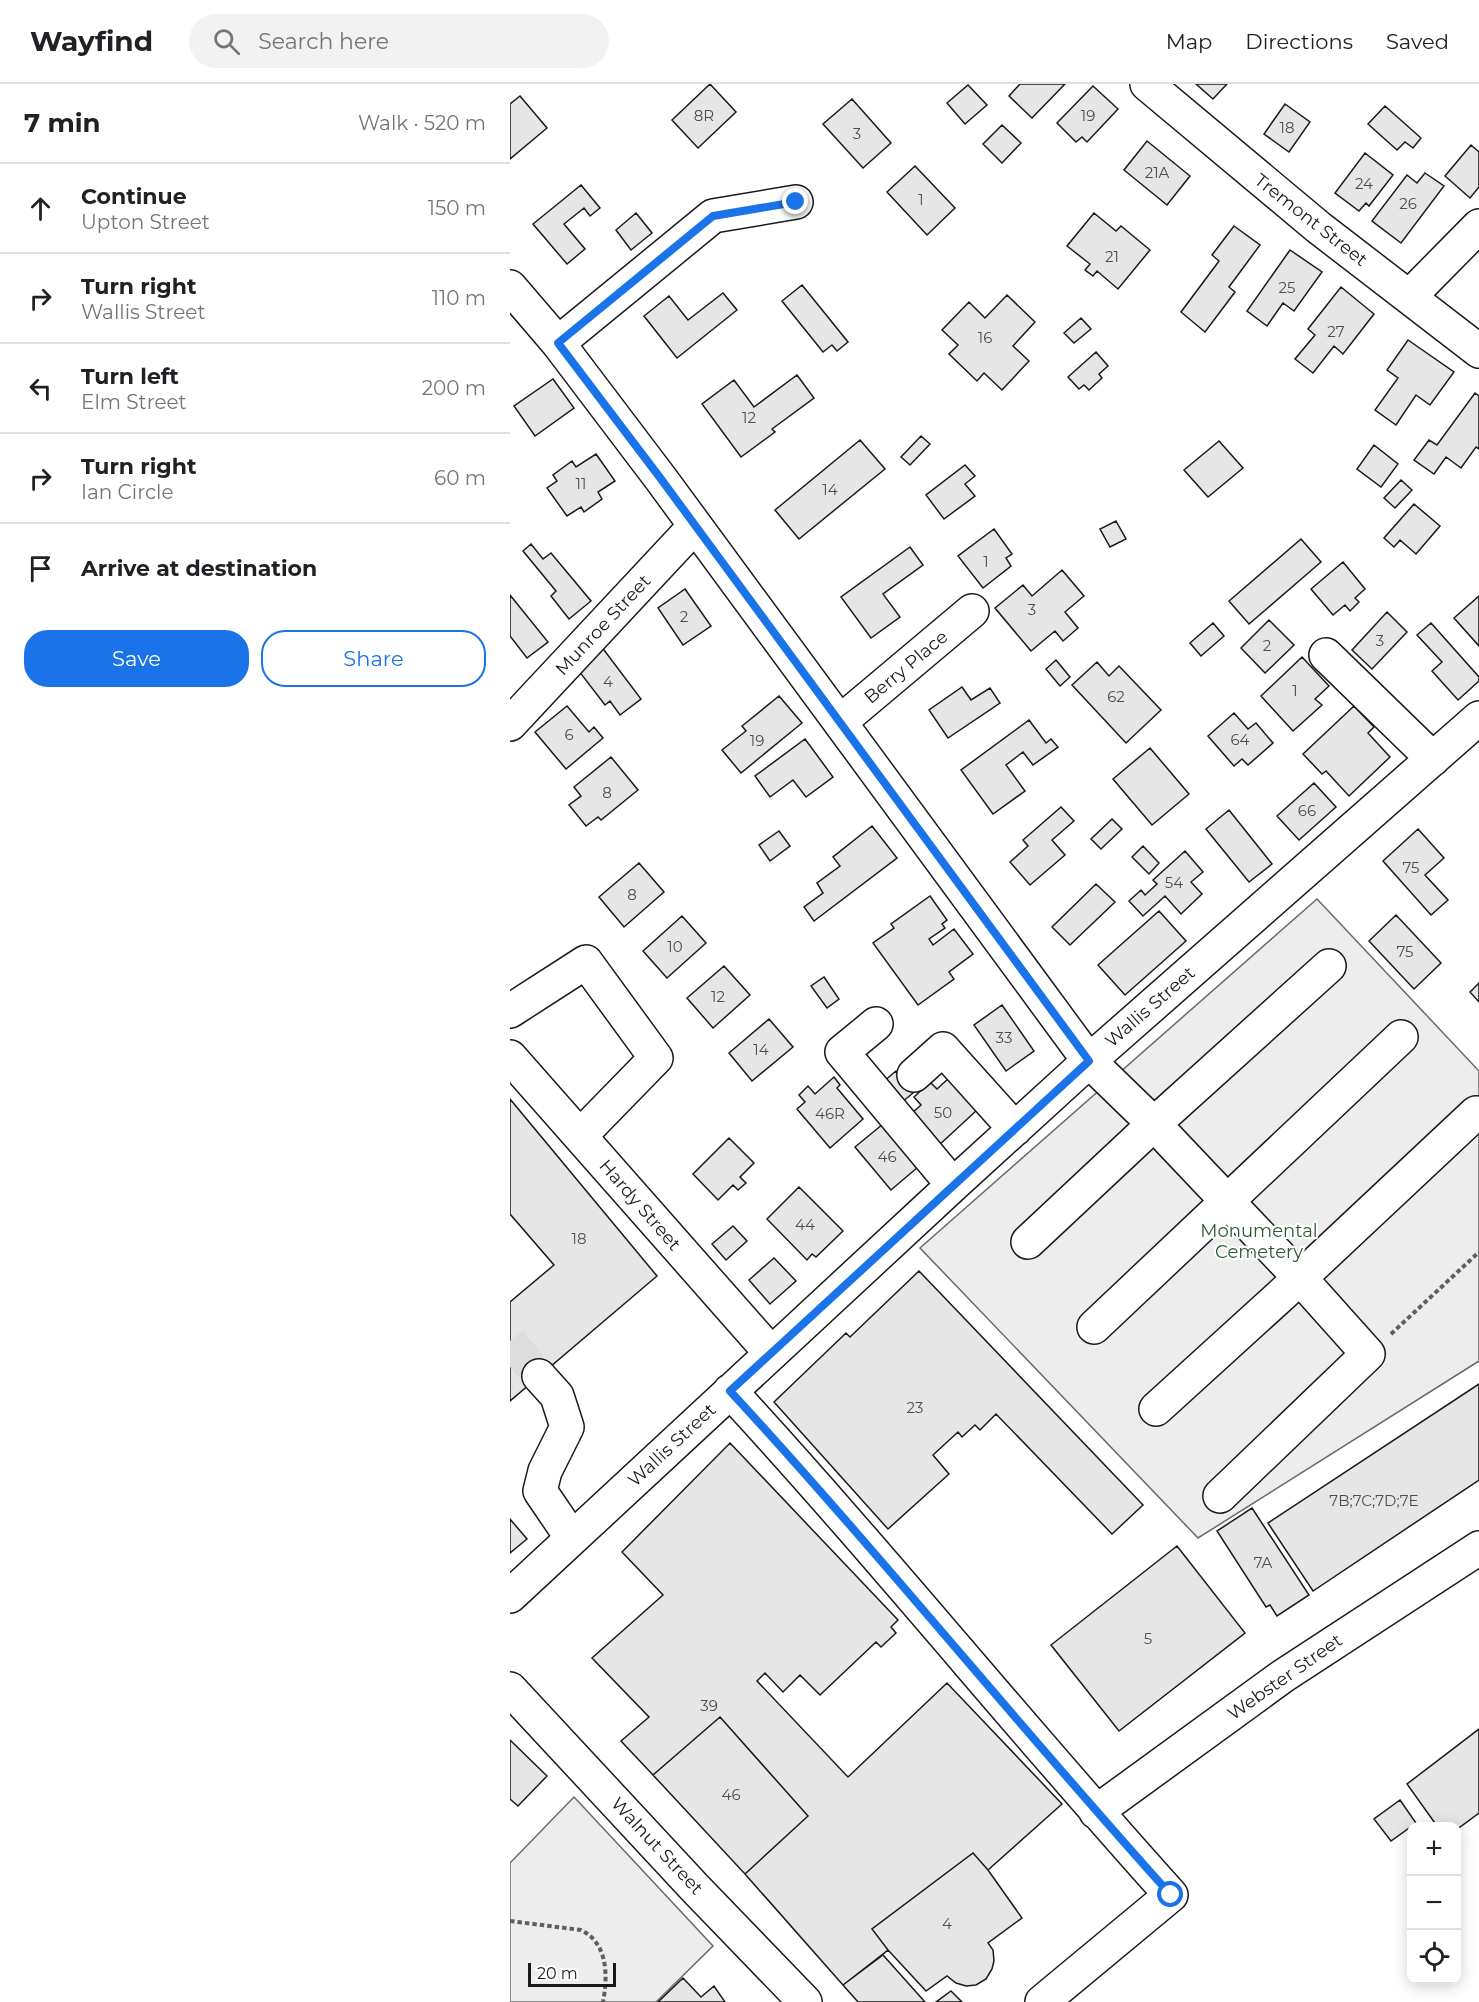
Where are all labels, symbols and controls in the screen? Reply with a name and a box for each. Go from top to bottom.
search box [189,14,609,68]
text: Wayfind [30,24,153,58]
icon: search [210,25,243,58]
text: Search here [258,28,389,55]
text: Map [1166,29,1212,54]
text: Directions [1245,29,1353,54]
text: Saved [1386,29,1449,54]
house number: 8R [694,106,714,125]
house number: 19 [1081,106,1095,125]
text: 7 min [24,107,101,139]
text: Walk · 520 m [358,111,486,135]
house number: 18 [1280,118,1295,137]
house number: 3 [853,124,861,143]
house number: 21A [1145,163,1170,182]
street label: Tremont Street [1250,169,1372,271]
house number: 24 [1355,174,1373,193]
text: Continue [81,183,187,210]
route end [782,188,808,214]
house number: 1 [918,190,924,209]
icon: ahead [24,192,57,225]
house number: 26 [1399,194,1417,213]
text: 150 m [428,196,486,220]
text: Upton Street [81,210,210,234]
house number: 21 [1105,247,1119,266]
text: Turn right [81,273,196,300]
house number: 25 [1278,278,1296,297]
icon: right [24,282,57,315]
text: 110 m [432,286,486,310]
text: Wallis Street [81,300,206,324]
house number: 27 [1327,322,1345,341]
house number: 16 [978,328,992,347]
text: Turn left [81,363,179,390]
icon: left [24,372,57,405]
text: 200 m [422,376,486,400]
text: Elm Street [81,390,187,414]
house number: 12 [742,408,756,427]
text: Turn right [81,453,196,480]
icon: right [24,462,57,495]
text: 60 m [434,466,486,490]
house number: 11 [576,474,586,493]
text: Ian Circle [81,480,174,504]
house number: 14 [822,480,838,499]
icon: arrive [24,552,57,585]
house number: 1 [983,552,989,571]
text: Arrive at destination [81,555,317,582]
street label: Munroe Street [551,570,655,680]
house number: 3 [1028,600,1036,619]
house number: 2 [680,607,688,626]
street label: Berry Place [860,626,952,708]
button: Save [24,630,249,687]
button: Share [261,630,486,687]
house number: 3 [1376,631,1384,650]
house number: 2 [1263,636,1271,655]
house number: 4 [603,672,613,691]
house number: 1 [1292,681,1298,700]
house number: 62 [1107,687,1125,706]
house number: 6 [564,725,574,744]
house number: 64 [1230,730,1250,749]
house number: 19 [750,731,764,750]
house number: 8 [602,783,612,802]
house number: 66 [1298,801,1316,820]
house number: 75 [1402,858,1420,877]
house number: 54 [1165,873,1183,892]
house number: 8 [627,885,637,904]
house number: 10 [667,937,683,956]
house number: 75 [1396,942,1414,961]
street label: Wallis Street [1100,962,1200,1052]
house number: 12 [711,987,725,1006]
house number: 33 [996,1028,1012,1047]
house number: 14 [753,1040,769,1059]
house number: 50 [934,1103,952,1122]
house number: 46R [815,1104,845,1123]
house number: 46 [877,1147,897,1166]
street label: Hardy Street [595,1155,685,1255]
house number: 44 [795,1215,815,1234]
park label: Monumental Cemetery [1200,1220,1318,1263]
house number: 18 [572,1229,587,1248]
house number: 23 [907,1398,923,1417]
street label: Wallis Street [624,1399,720,1491]
house number: 7B;7C;7D;7E [1329,1491,1419,1510]
house number: 7A [1254,1553,1273,1572]
house number: 5 [1144,1629,1152,1648]
street label: Webster Street [1223,1629,1347,1725]
house number: 39 [700,1696,718,1715]
house number: 46 [721,1785,741,1804]
street label: Walnut Street [606,1793,708,1899]
map controls [1407,1822,1461,1984]
button: + [1407,1822,1461,1876]
button: − [1407,1876,1461,1930]
route start [1157,1881,1183,1907]
house number: 4 [942,1914,952,1933]
button: locate [1407,1930,1461,1984]
scale bar [528,1960,616,1988]
text: 20 m [537,1964,578,1983]

